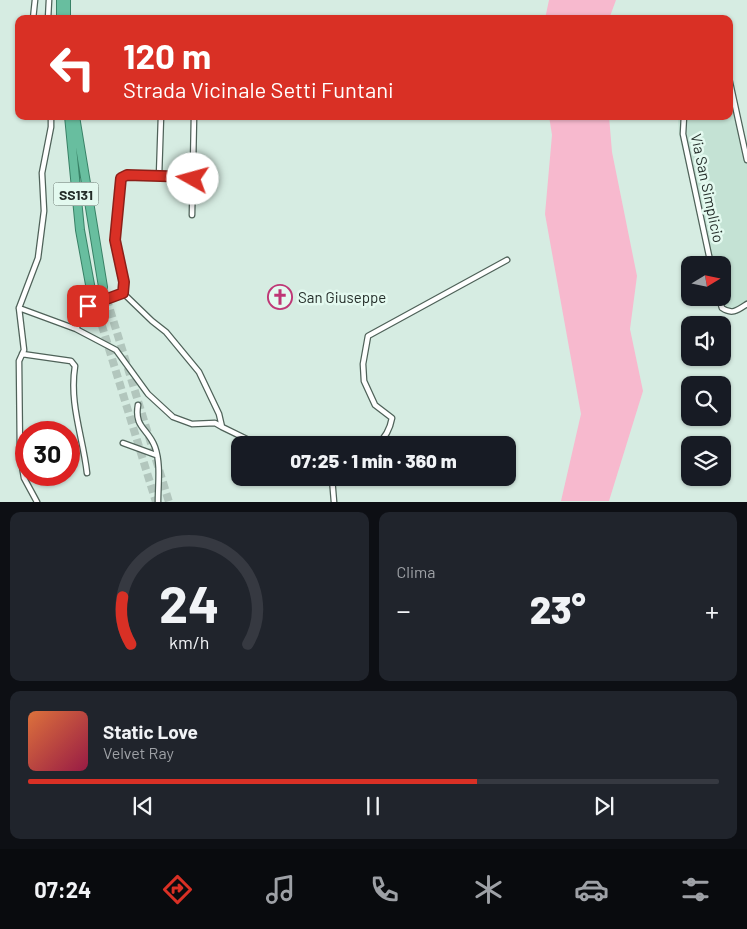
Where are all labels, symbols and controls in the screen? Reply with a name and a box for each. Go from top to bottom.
text: 120 m [123,34,211,76]
icon: left [40,35,105,100]
text: Strada Vicinale Setti Funtani [123,76,394,102]
street label: Via San Simplicio [688,132,728,244]
position arrow [166,152,218,204]
road number: SS131 [54,182,98,205]
north arrow [681,256,731,306]
map controls [681,256,731,486]
church icon: San Giuseppe [267,284,293,310]
pin [67,285,109,327]
place label: San Giuseppe [298,288,386,306]
icon: arrive [74,292,102,320]
button: sound [681,316,731,366]
button: search [681,376,731,426]
speed limit sign: 30 [15,421,80,486]
button: layers [681,436,731,486]
text: 07:25 · 1 min · 360 m [290,449,457,472]
text: Clima [397,562,435,581]
text: 24 [159,571,220,633]
text: 23° [530,586,586,632]
text: − [397,593,411,627]
text: + [705,593,719,627]
text: km/h [169,631,209,653]
text: Static Love [103,720,198,743]
text: Velvet Ray [103,743,174,762]
icon: previous [129,792,157,820]
icon: pause [359,792,387,820]
icon: next [590,792,618,820]
icon: directions [160,872,195,907]
icon: music [263,872,298,907]
icon: phone [367,872,402,907]
icon: climate [471,872,506,907]
icon: car [574,872,609,907]
icon: filters [678,872,713,907]
text: 07:24 [34,876,91,902]

